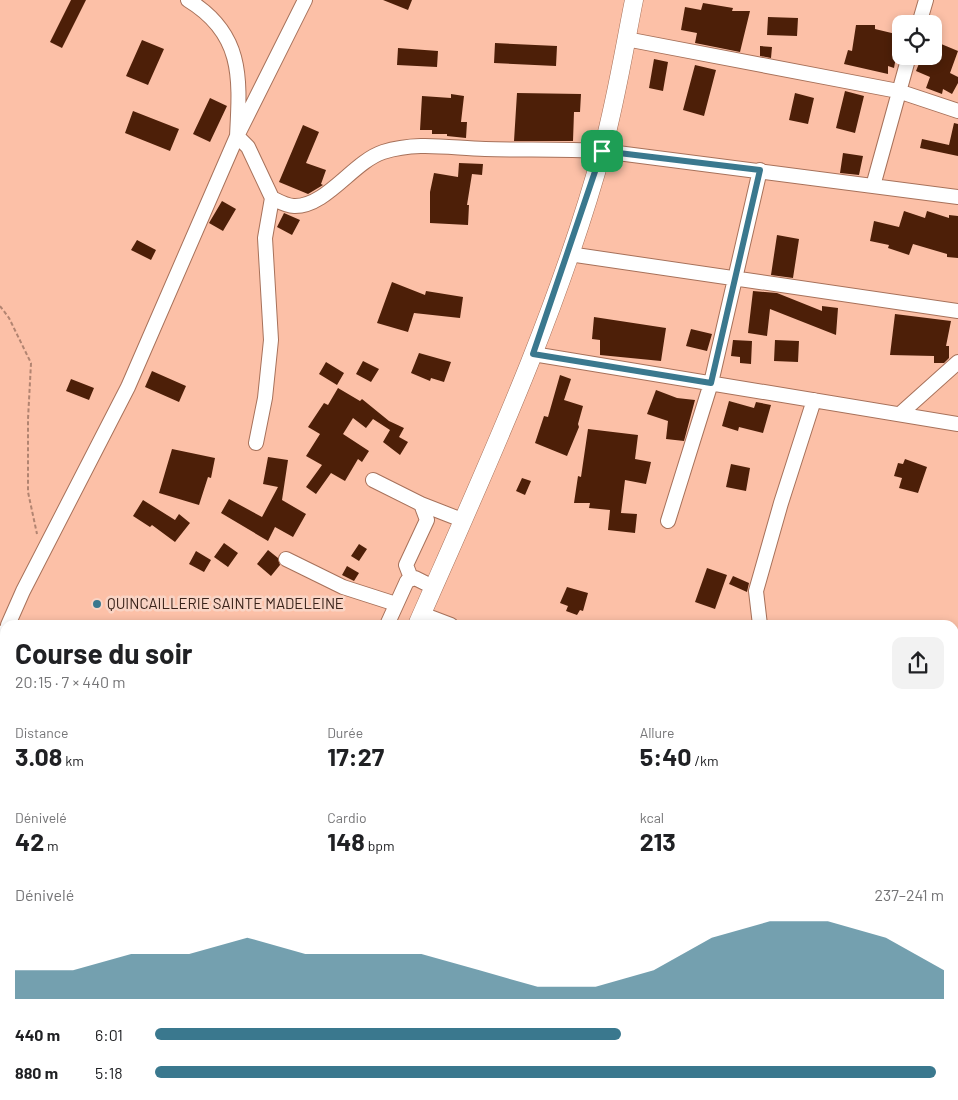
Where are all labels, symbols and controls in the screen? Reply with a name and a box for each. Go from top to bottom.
map controls [892,15,942,65]
button: locate [892,15,942,65]
pin [581,130,623,172]
icon: arrive [588,137,616,165]
place label: QUINCAILLERIE SAINTE MADELEINE [107,594,344,612]
marker: QUINCAILLERIE SAINTE MADELEINE [91,598,103,610]
text: Course du soir [15,636,193,670]
button: share [892,637,944,689]
text: 20:15 · 7 × 440 m [15,672,125,691]
text: Distance [15,724,68,741]
text: Durée [327,724,363,741]
text: Allure [640,724,675,741]
text: 3.08 [15,741,62,771]
text: 17:27 [327,741,384,771]
text: 5:40 [640,741,692,771]
text: km [62,752,84,769]
text: /km [692,752,719,769]
text: Dénivelé [15,809,67,826]
text: Cardio [327,809,367,826]
text: kcal [640,809,664,826]
text: 42 [15,826,44,856]
text: 148 [327,826,365,856]
text: 213 [640,826,676,856]
text: m [44,837,59,854]
text: bpm [365,837,395,854]
text: Dénivelé [15,885,74,904]
text: 237–241 m [875,885,944,904]
text: 440 m [15,1025,60,1044]
text: 6:01 [95,1025,123,1044]
text: 880 m [15,1063,58,1082]
text: 5:18 [95,1063,123,1082]

